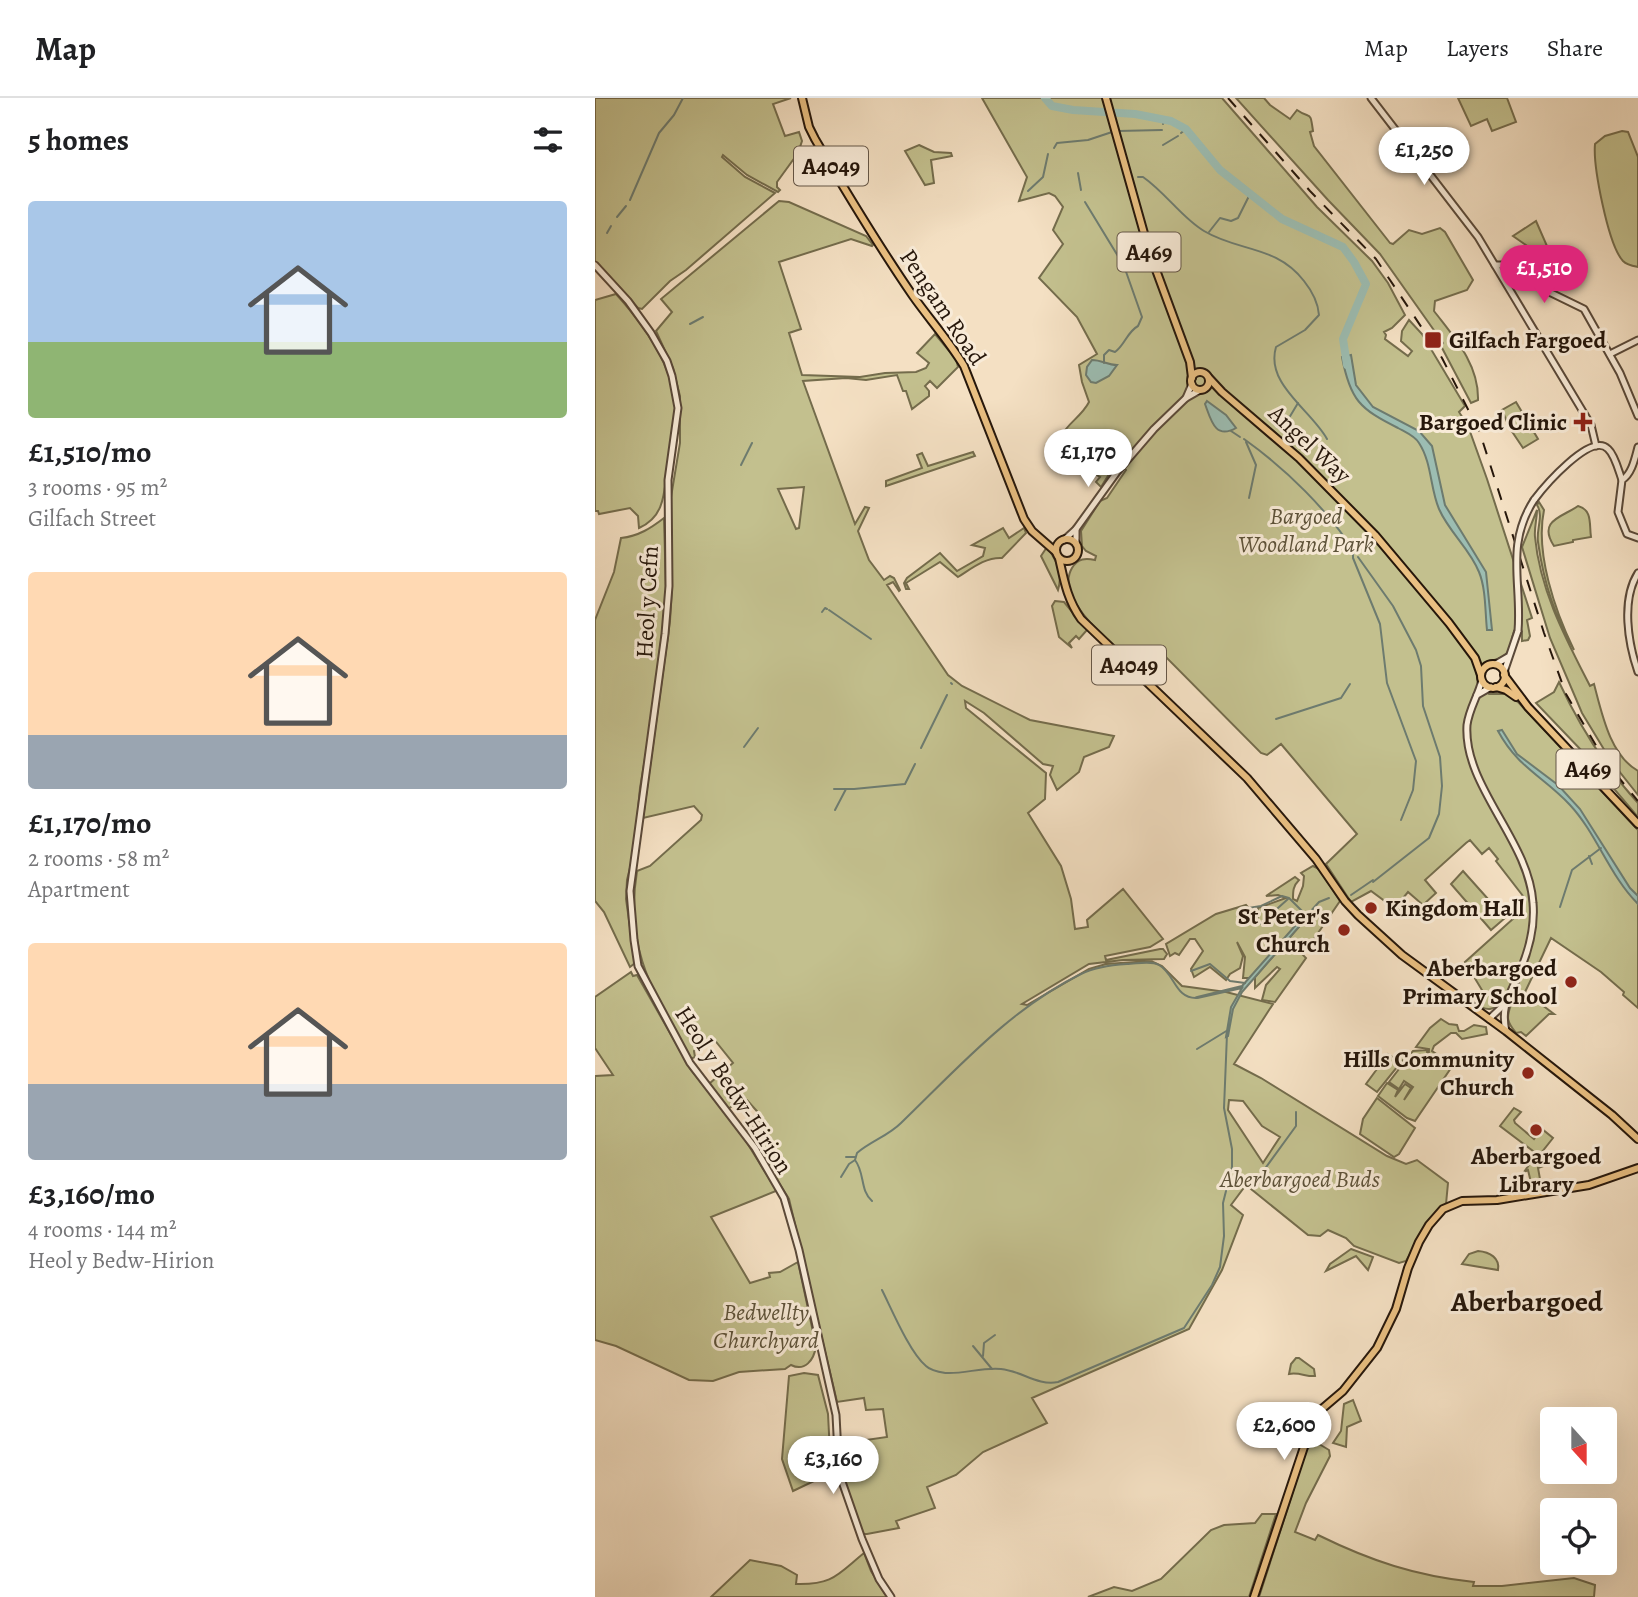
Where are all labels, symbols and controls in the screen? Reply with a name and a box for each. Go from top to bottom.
text: Map [35,26,96,71]
text: Map [1364,32,1408,64]
text: Layers [1446,32,1509,64]
text: Share [1547,32,1603,64]
text: 5 homes [28,120,129,160]
icon: filters [529,121,567,159]
pin: £1,250 [1367,127,1481,187]
text: £1,250 [1395,134,1453,165]
road number: A4049 [794,146,868,186]
road number: A469 [1117,232,1181,272]
street label: Pengam Road [892,243,994,371]
pin: £1,510 [1487,246,1601,305]
icon: home [235,247,361,373]
text: £1,510 [1516,252,1572,283]
place label: Gilfach Fargoed [1449,324,1606,356]
marker: Gilfach Fargoed [1423,330,1443,350]
street label: Angel Way [1261,397,1358,491]
place label: Bargoed Clinic [1419,406,1567,438]
marker: Bargoed Clinic [1573,412,1593,432]
pin: £1,170 [1031,430,1145,489]
text: £1,510/mo [28,432,152,472]
text: £1,170 [1060,436,1116,467]
text: 3 rooms · 95 m² [28,472,167,503]
park label: Bargoed Woodland Park [1238,500,1374,560]
text: Gilfach Street [28,503,156,534]
street label: Heol y Cefn [628,545,666,659]
icon: home [235,618,361,744]
road number: A4049 [1092,646,1166,684]
road number: A469 [1557,750,1619,789]
text: £1,170/mo [28,803,152,843]
text: 2 rooms · 58 m² [28,843,169,874]
text: Apartment [28,874,130,905]
place label: Kingdom Hall [1385,892,1525,924]
place label: St Peter's Church [1238,900,1330,960]
marker: Kingdom Hall [1363,900,1379,916]
marker: St Peter's Church [1336,922,1352,938]
place label: Aberbargoed Primary School [1402,952,1558,1012]
marker: Aberbargoed Primary School [1563,974,1579,990]
icon: home [235,989,361,1115]
street label: Heol y Bedw-Hirion [668,1000,800,1180]
place label: Hills Community Church [1343,1043,1515,1103]
marker: Hills Community Church [1520,1065,1536,1081]
marker: Aberbargoed Library [1528,1122,1544,1138]
place label: Aberbargoed Library [1470,1140,1601,1200]
park label: Aberbargoed Buds [1218,1163,1380,1195]
text: £3,160/mo [28,1174,155,1214]
text: 4 rooms · 144 m² [28,1214,176,1245]
text: Heol y Bedw-Hirion [28,1245,214,1276]
district label: Aberbargoed [1450,1283,1604,1321]
park label: Bedwellty Churchyard [713,1296,819,1356]
pin: £2,600 [1227,1402,1341,1462]
north arrow [1540,1407,1617,1484]
map controls [1540,1407,1617,1575]
text: £2,600 [1252,1409,1316,1440]
pin: £3,160 [776,1436,890,1496]
text: £3,160 [804,1443,862,1474]
button: locate [1540,1498,1617,1575]

